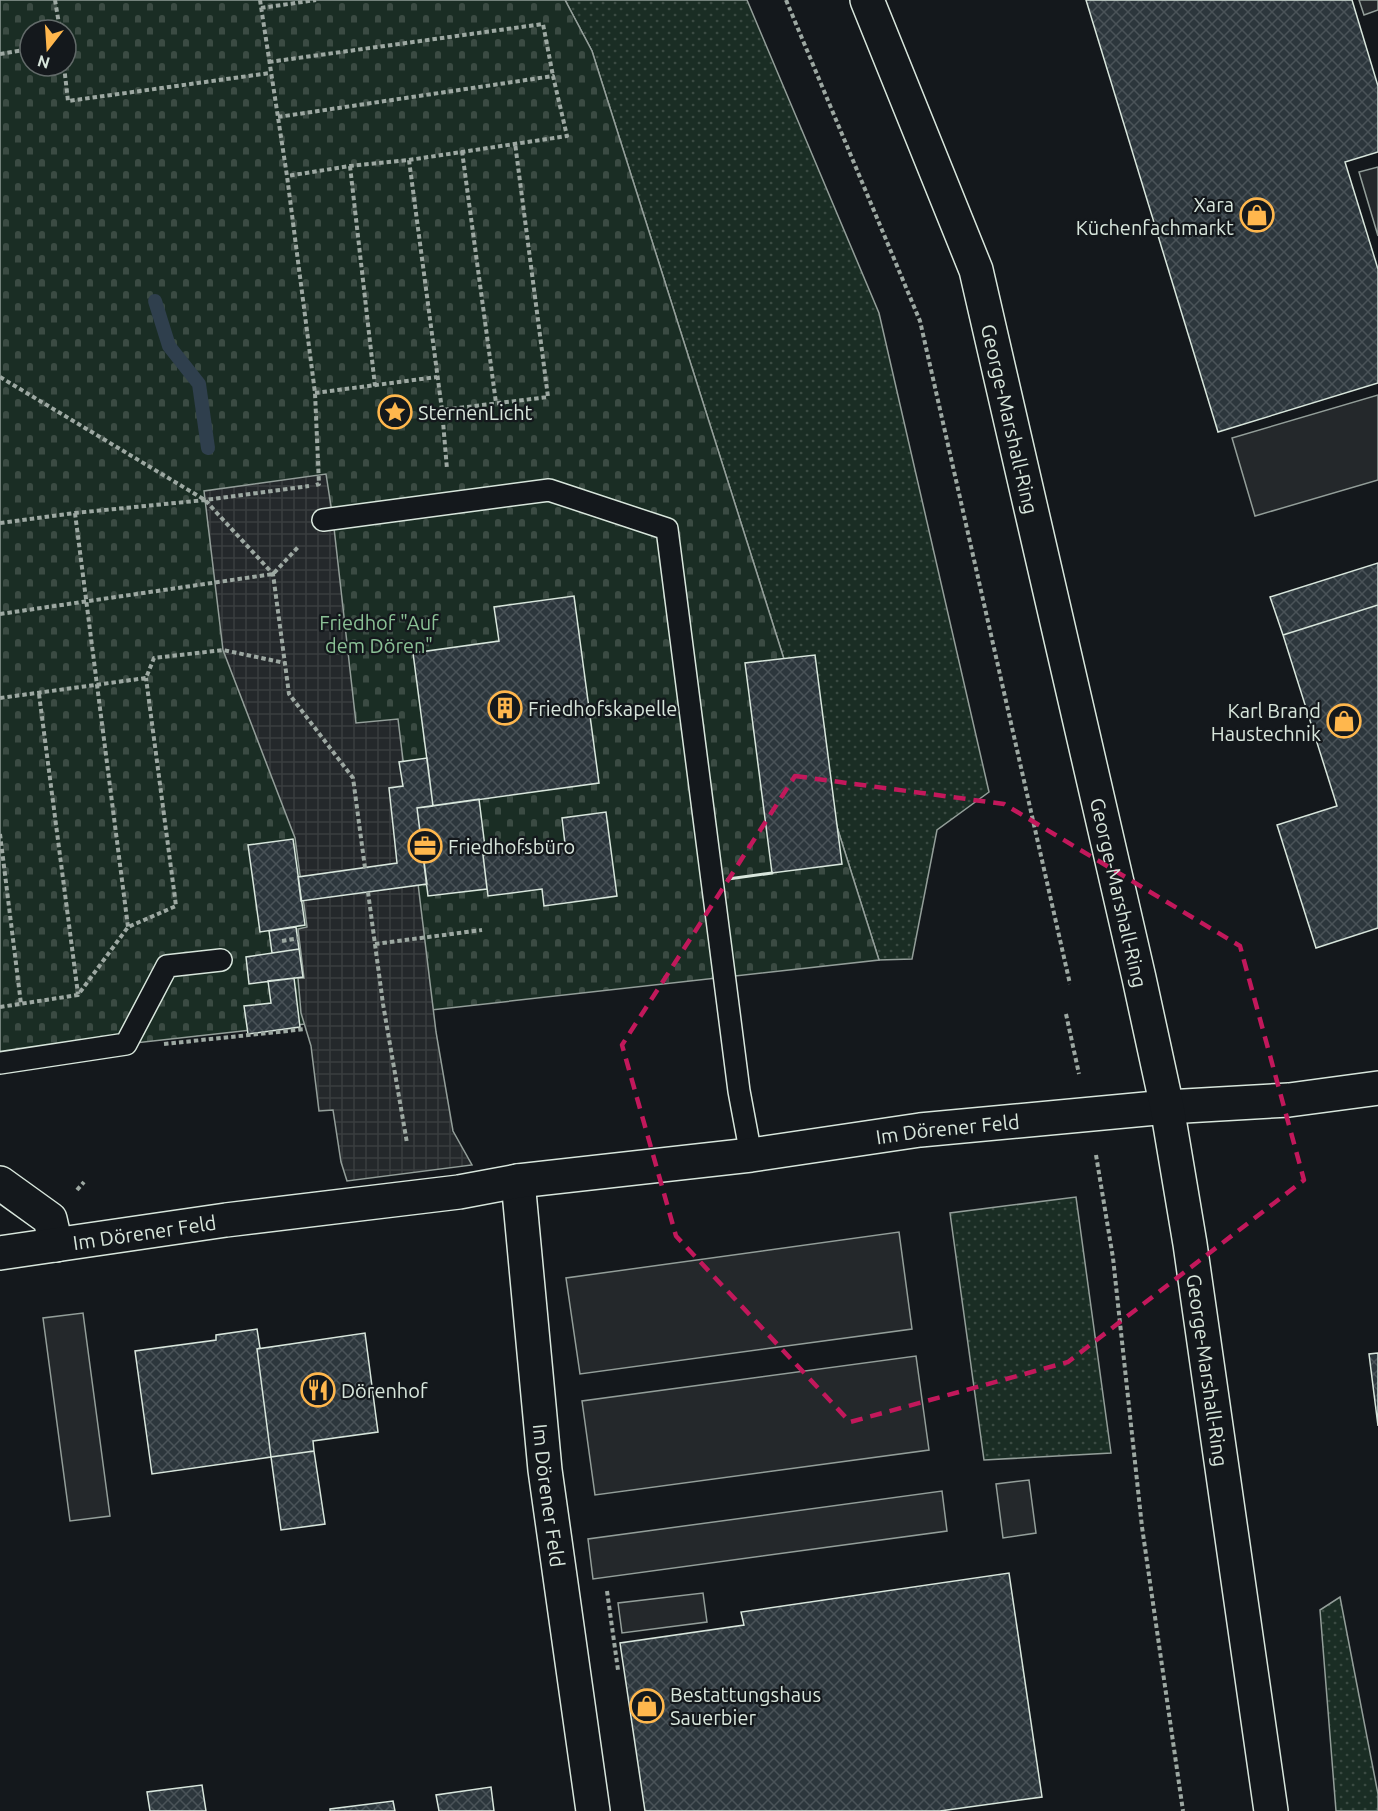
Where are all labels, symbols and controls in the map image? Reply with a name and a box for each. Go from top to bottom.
north arrow [18,18,78,78]
text: N [35,52,52,73]
place label: Xara Küchenfachmarkt [1076,193,1234,239]
shop icon: Xara Küchenfachmarkt [1239,197,1275,233]
street label: George-Marshall-Ring [977,322,1043,516]
place icon: SternenLicht [377,394,413,430]
place label: SternenLicht [418,401,533,424]
park label: Friedhof "Auf dem Dören" [319,611,439,657]
building icon: Friedhofskapelle [487,690,523,726]
place label: Friedhofskapelle [528,697,677,720]
place label: Karl Brand Haustechnik [1211,699,1321,745]
shop icon: Karl Brand Haustechnik [1326,703,1362,739]
street label: George-Marshall-Ring [1086,795,1152,990]
office icon: Friedhofsbüro [407,828,443,864]
place label: Friedhofsbüro [448,835,575,858]
street label: Im Dörener Feld [874,1109,1021,1148]
street label: Im Dörener Feld [71,1210,218,1254]
street label: George-Marshall-Ring [1183,1272,1233,1468]
restaurant icon: Dörenhof [300,1372,336,1408]
place label: Dörenhof [341,1379,428,1402]
street label: Im Dörener Feld [529,1423,570,1569]
place label: Bestattungshaus Sauerbier [670,1683,821,1729]
shop icon: Bestattungshaus Sauerbier [629,1688,665,1724]

